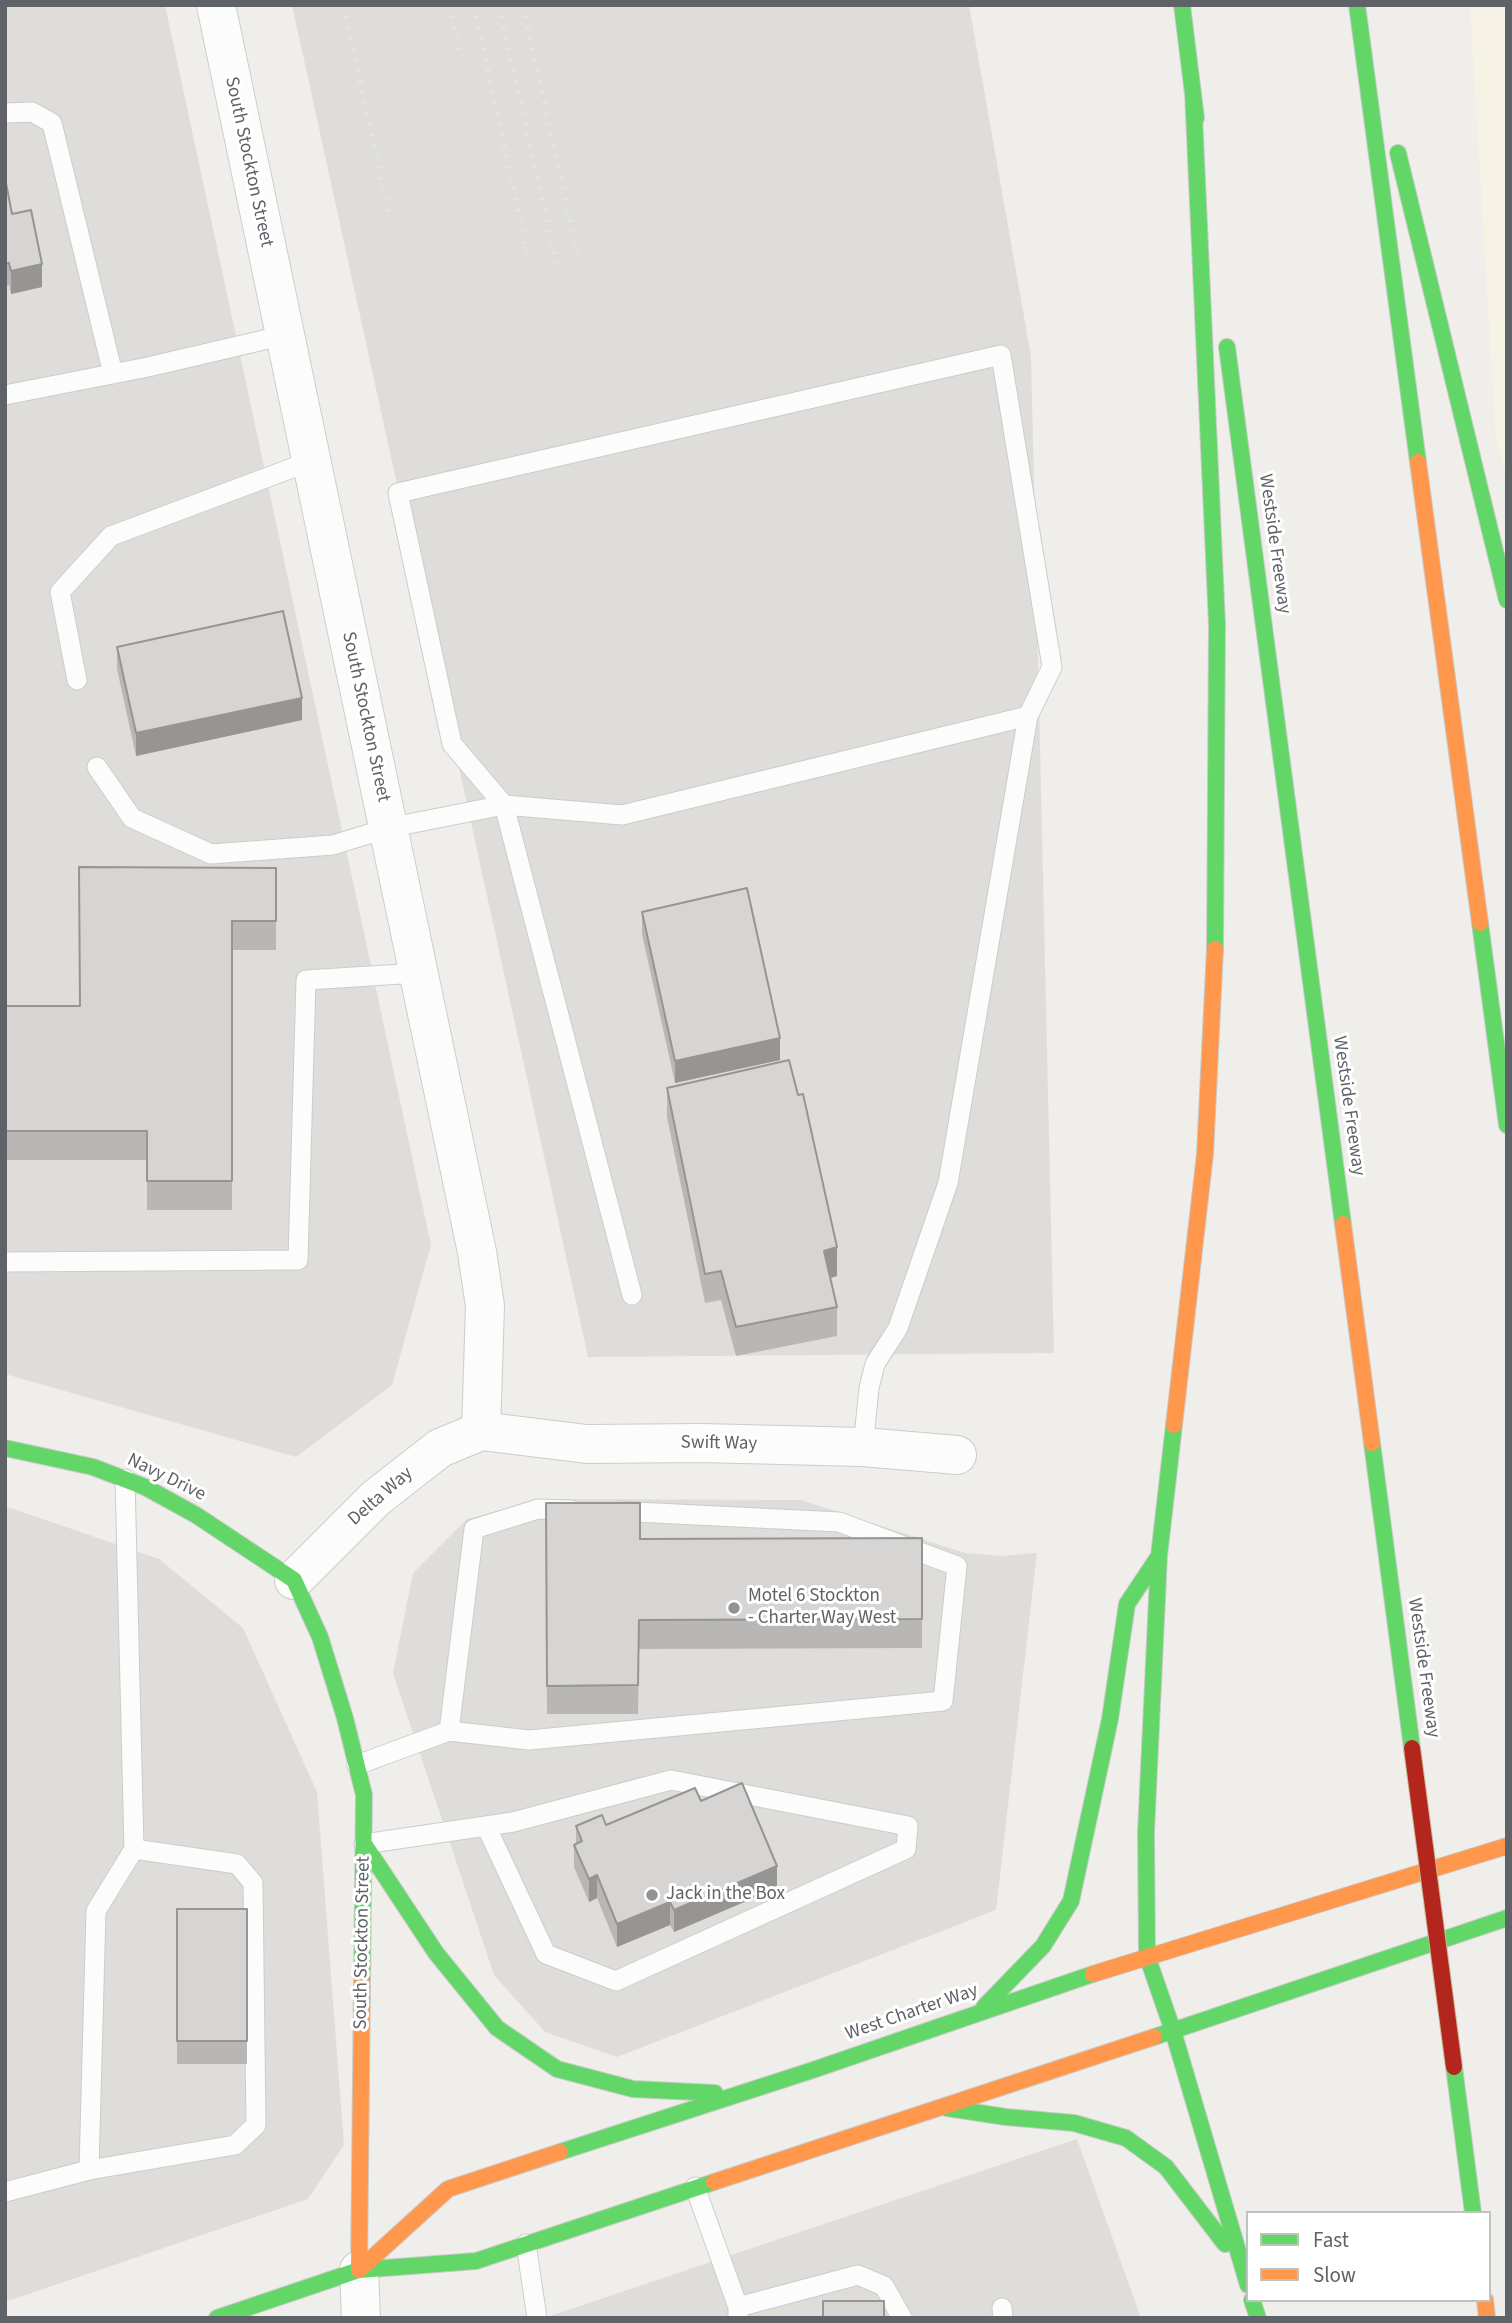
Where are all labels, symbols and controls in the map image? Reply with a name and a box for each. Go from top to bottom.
street label: South Stockton Street [219,75,277,249]
street label: Westside Freeway [1253,473,1295,615]
street label: South Stockton Street [336,630,394,804]
street label: Westside Freeway [1327,1035,1369,1177]
street label: Swift Way [680,1432,758,1456]
street label: Navy Drive [123,1449,209,1507]
street label: Delta Way [344,1463,418,1531]
place label: Motel 6 Stockton - Charter Way West [748,1586,896,1630]
street label: Westside Freeway [1402,1597,1444,1739]
marker: Motel 6 Stockton - Charter Way West [726,1600,742,1616]
street label: South Stockton Street [350,1856,376,2030]
place label: Jack in the Box [666,1884,785,1906]
marker: Jack in the Box [644,1887,660,1903]
street label: West Charter Way [843,1980,981,2046]
legend [1246,2211,1491,2302]
text: Fast [1313,2225,1349,2255]
text: Slow [1313,2260,1356,2290]

